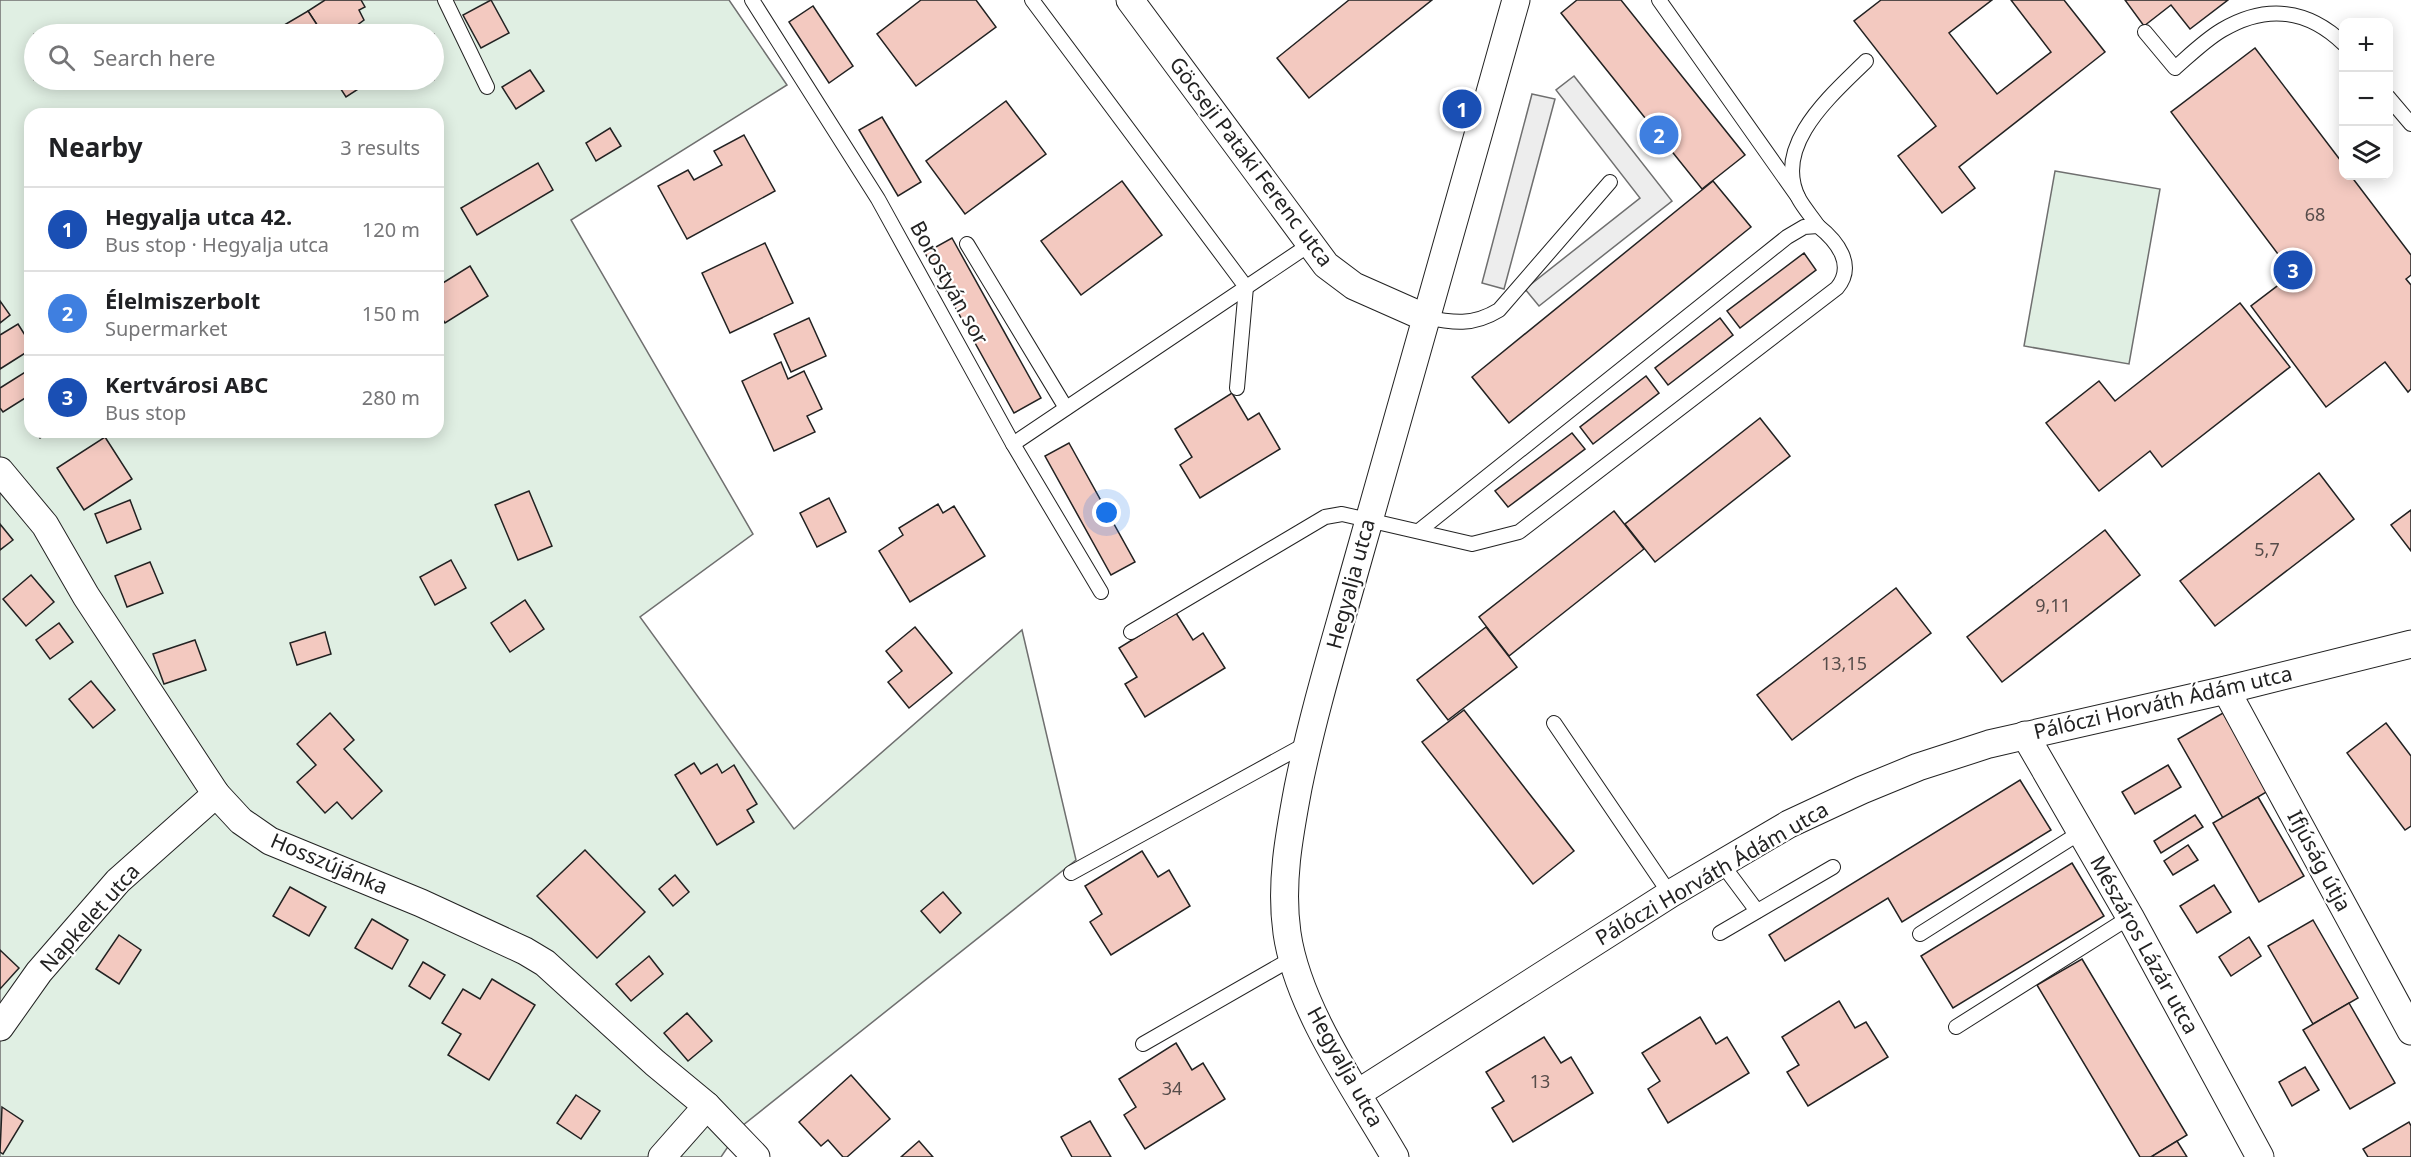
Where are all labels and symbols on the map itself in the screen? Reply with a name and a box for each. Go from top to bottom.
street label: Göcseji Pataki Ferenc utca [1164,51,1340,272]
pin: 1 [1442,86,1482,132]
pin: 2 [1640,112,1678,158]
house number: 68 [2305,202,2325,226]
street label: Borostyán sor [904,216,996,350]
pin: 3 [2274,248,2312,292]
your location [1092,498,1121,527]
street label: Hegyalja utca [1319,516,1381,652]
house number: 5,7 [2254,537,2280,561]
house number: 9,11 [2035,593,2071,617]
house number: 13,15 [1821,651,1867,675]
street label: Pálóczi Horváth Ádám utca [2031,659,2295,745]
street label: Pálóczi Horváth Ádám utca [1590,795,1833,951]
street label: Ifjúság útja [2282,805,2358,916]
street label: Hosszújánka [267,826,392,900]
street label: Mészáros Lázár utca [2084,850,2206,1039]
street label: Napkelet utca [33,857,145,977]
street label: Hegyalja utca [1301,1001,1390,1132]
house number: 13 [1530,1069,1550,1093]
house number: 34 [1162,1076,1182,1100]

